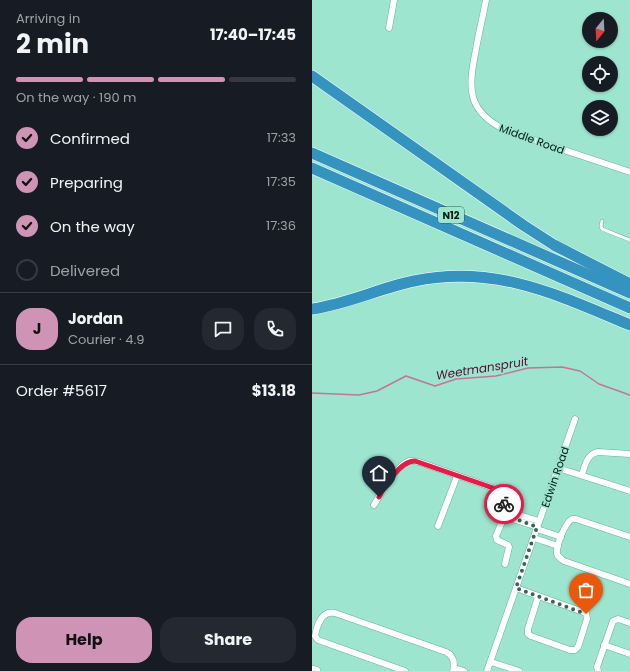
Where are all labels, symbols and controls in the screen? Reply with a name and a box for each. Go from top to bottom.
text: Arriving in [16,9,80,28]
north arrow [582,12,618,48]
map controls [582,12,618,136]
text: 17:40–17:45 [210,24,296,45]
text: 2 min [16,26,89,62]
button: locate [582,56,618,92]
text: On the way · 190 m [16,88,136,107]
button: layers [582,100,618,136]
street label: Middle Road [497,120,567,158]
icon: check [16,127,38,149]
text: Confirmed [50,128,130,149]
text: 17:33 [267,128,296,147]
icon: check [16,171,38,193]
text: Preparing [50,172,123,193]
text: 17:35 [266,172,296,191]
road number: N12 [438,207,464,223]
icon: check [16,215,38,237]
text: On the way [50,216,135,237]
text: 17:36 [266,216,296,235]
text: Delivered [50,260,120,281]
text: Jordan [68,308,123,329]
button: chat [202,308,244,350]
button: phone [254,308,296,350]
text: J [33,318,41,339]
text: Courier · 4.9 [68,330,144,349]
water label: Weetmanspruit [435,352,530,384]
text: Order #5617 [16,380,107,401]
text: $13.18 [252,380,296,401]
street label: Edwin Road [537,444,573,510]
pin [362,456,396,497]
icon: home [368,462,390,484]
courier [484,484,524,524]
icon: bike [493,493,515,515]
pin [569,573,603,614]
icon: bag [575,579,597,601]
button: Help [16,617,152,663]
button: Share [160,617,296,663]

